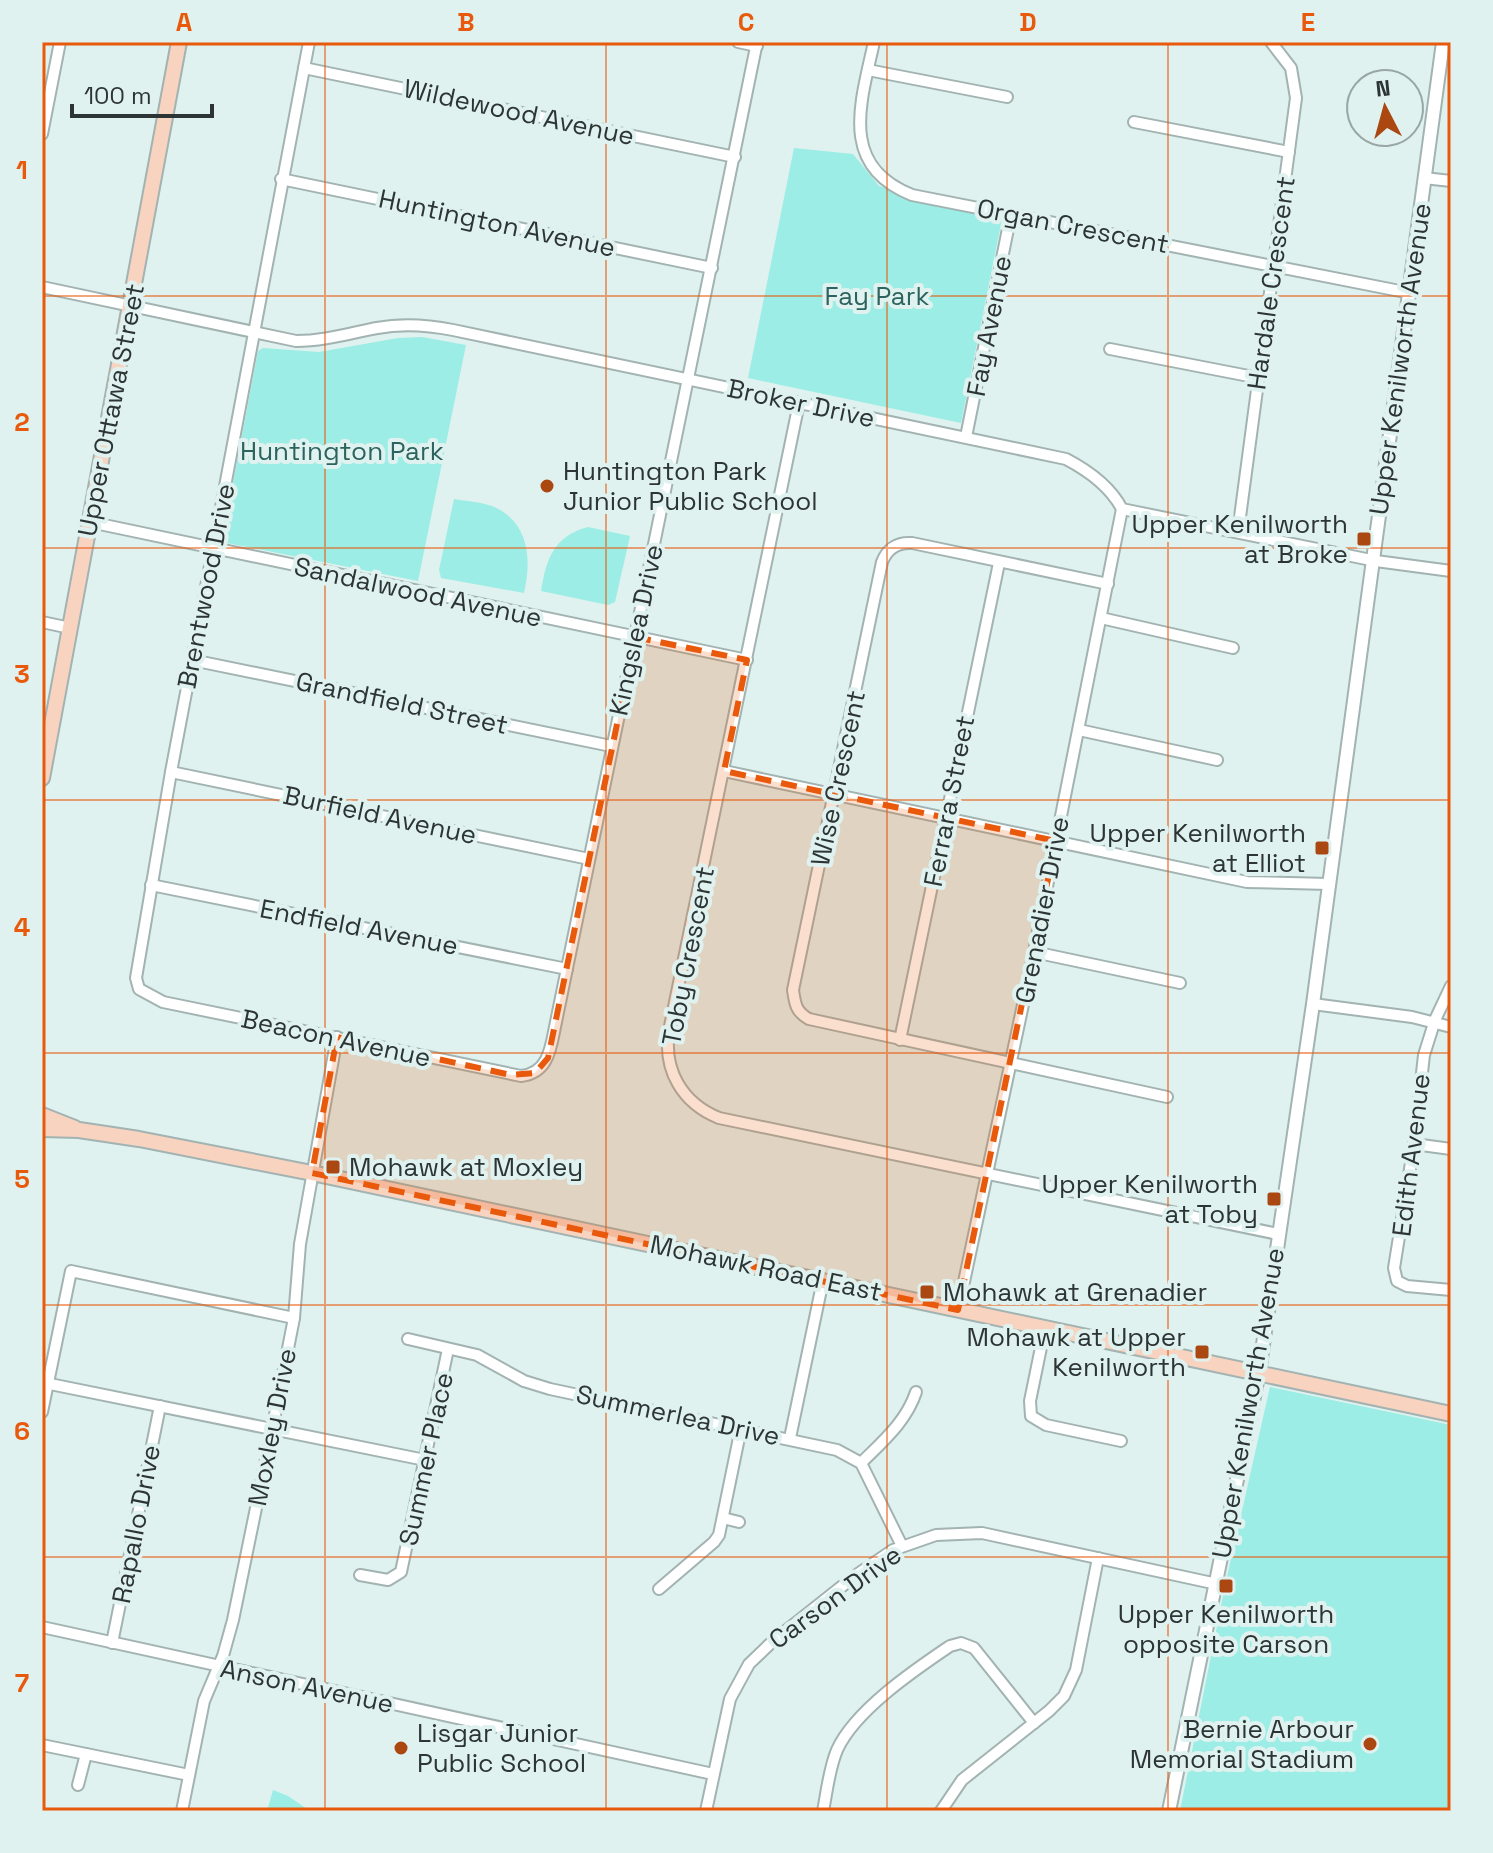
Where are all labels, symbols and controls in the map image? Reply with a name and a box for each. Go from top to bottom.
text: A [176,5,193,39]
text: B [457,5,475,39]
text: C [738,5,754,39]
text: D [1019,5,1037,39]
text: E [1301,5,1315,39]
scale bar [72,68,212,118]
north arrow [1345,68,1425,148]
street label: Wildewood Avenue [401,71,637,153]
text: N [1374,73,1392,103]
text: 100 m [84,80,152,111]
text: 1 [16,153,28,187]
street label: Hardale Crescent [1239,174,1303,392]
street label: Huntington Avenue [376,181,618,265]
street label: Organ Crescent [974,191,1172,261]
street label: Upper Kenilworth Avenue [1361,201,1439,517]
street label: Fay Avenue [959,253,1019,399]
park label: Fay Park [824,279,930,313]
street label: Upper Ottawa Street [70,281,152,539]
street label: Broker Drive [724,371,878,435]
text: 2 [14,405,30,439]
park label: Huntington Park [240,434,444,468]
place label: Huntington Park Junior Public School [563,454,818,518]
marker: Huntington Park Junior Public School [538,477,556,495]
street label: Brentwood Drive [169,481,243,691]
place label: Upper Kenilworth at Broke [1132,507,1348,571]
marker: Upper Kenilworth at Broke [1355,530,1373,548]
street label: Kingslea Drive [601,541,671,719]
street label: Sandalwood Avenue [291,549,545,635]
text: 3 [14,657,30,691]
street label: Grandfield Street [293,664,511,742]
street label: Wise Crescent [803,687,873,869]
street label: Ferrara Street [916,712,982,890]
street label: Burfield Avenue [280,778,480,852]
street label: Grenadier Drive [1007,814,1077,1006]
place label: Upper Kenilworth at Elliot [1090,816,1306,880]
marker: Upper Kenilworth at Elliot [1313,839,1331,857]
street label: Toby Crescent [654,864,722,1048]
street label: Endfield Avenue [257,891,461,963]
text: 4 [14,910,30,944]
street label: Beacon Avenue [238,1001,434,1075]
street label: Edith Avenue [1384,1072,1438,1238]
place label: Mohawk at Moxley [349,1150,583,1184]
marker: Mohawk at Moxley [324,1158,342,1176]
text: 5 [14,1162,30,1196]
place label: Upper Kenilworth at Toby [1042,1167,1258,1231]
marker: Upper Kenilworth at Toby [1265,1190,1283,1208]
street label: Mohawk Road East [647,1227,885,1309]
street label: Upper Kenilworth Avenue [1204,1245,1292,1561]
place label: Mohawk at Grenadier [943,1275,1207,1309]
marker: Mohawk at Grenadier [918,1283,936,1301]
place label: Mohawk at Upper Kenilworth [967,1320,1186,1384]
marker: Mohawk at Upper Kenilworth [1193,1343,1211,1361]
street label: Moxley Drive [240,1345,304,1509]
street label: Summer Place [391,1369,461,1549]
street label: Summerlea Drive [573,1377,783,1453]
text: 6 [14,1414,30,1448]
street label: Rapallo Drive [104,1442,168,1606]
street label: Carson Drive [762,1537,908,1657]
marker: Upper Kenilworth opposite Carson [1217,1577,1235,1595]
place label: Upper Kenilworth opposite Carson [1118,1597,1334,1661]
street label: Anson Avenue [217,1651,397,1721]
text: 7 [15,1666,29,1700]
place label: Bernie Arbour Memorial Stadium [1130,1712,1354,1776]
place label: Lisgar Junior Public School [417,1716,586,1780]
marker: Bernie Arbour Memorial Stadium [1361,1735,1379,1753]
marker: Lisgar Junior Public School [392,1739,410,1757]

